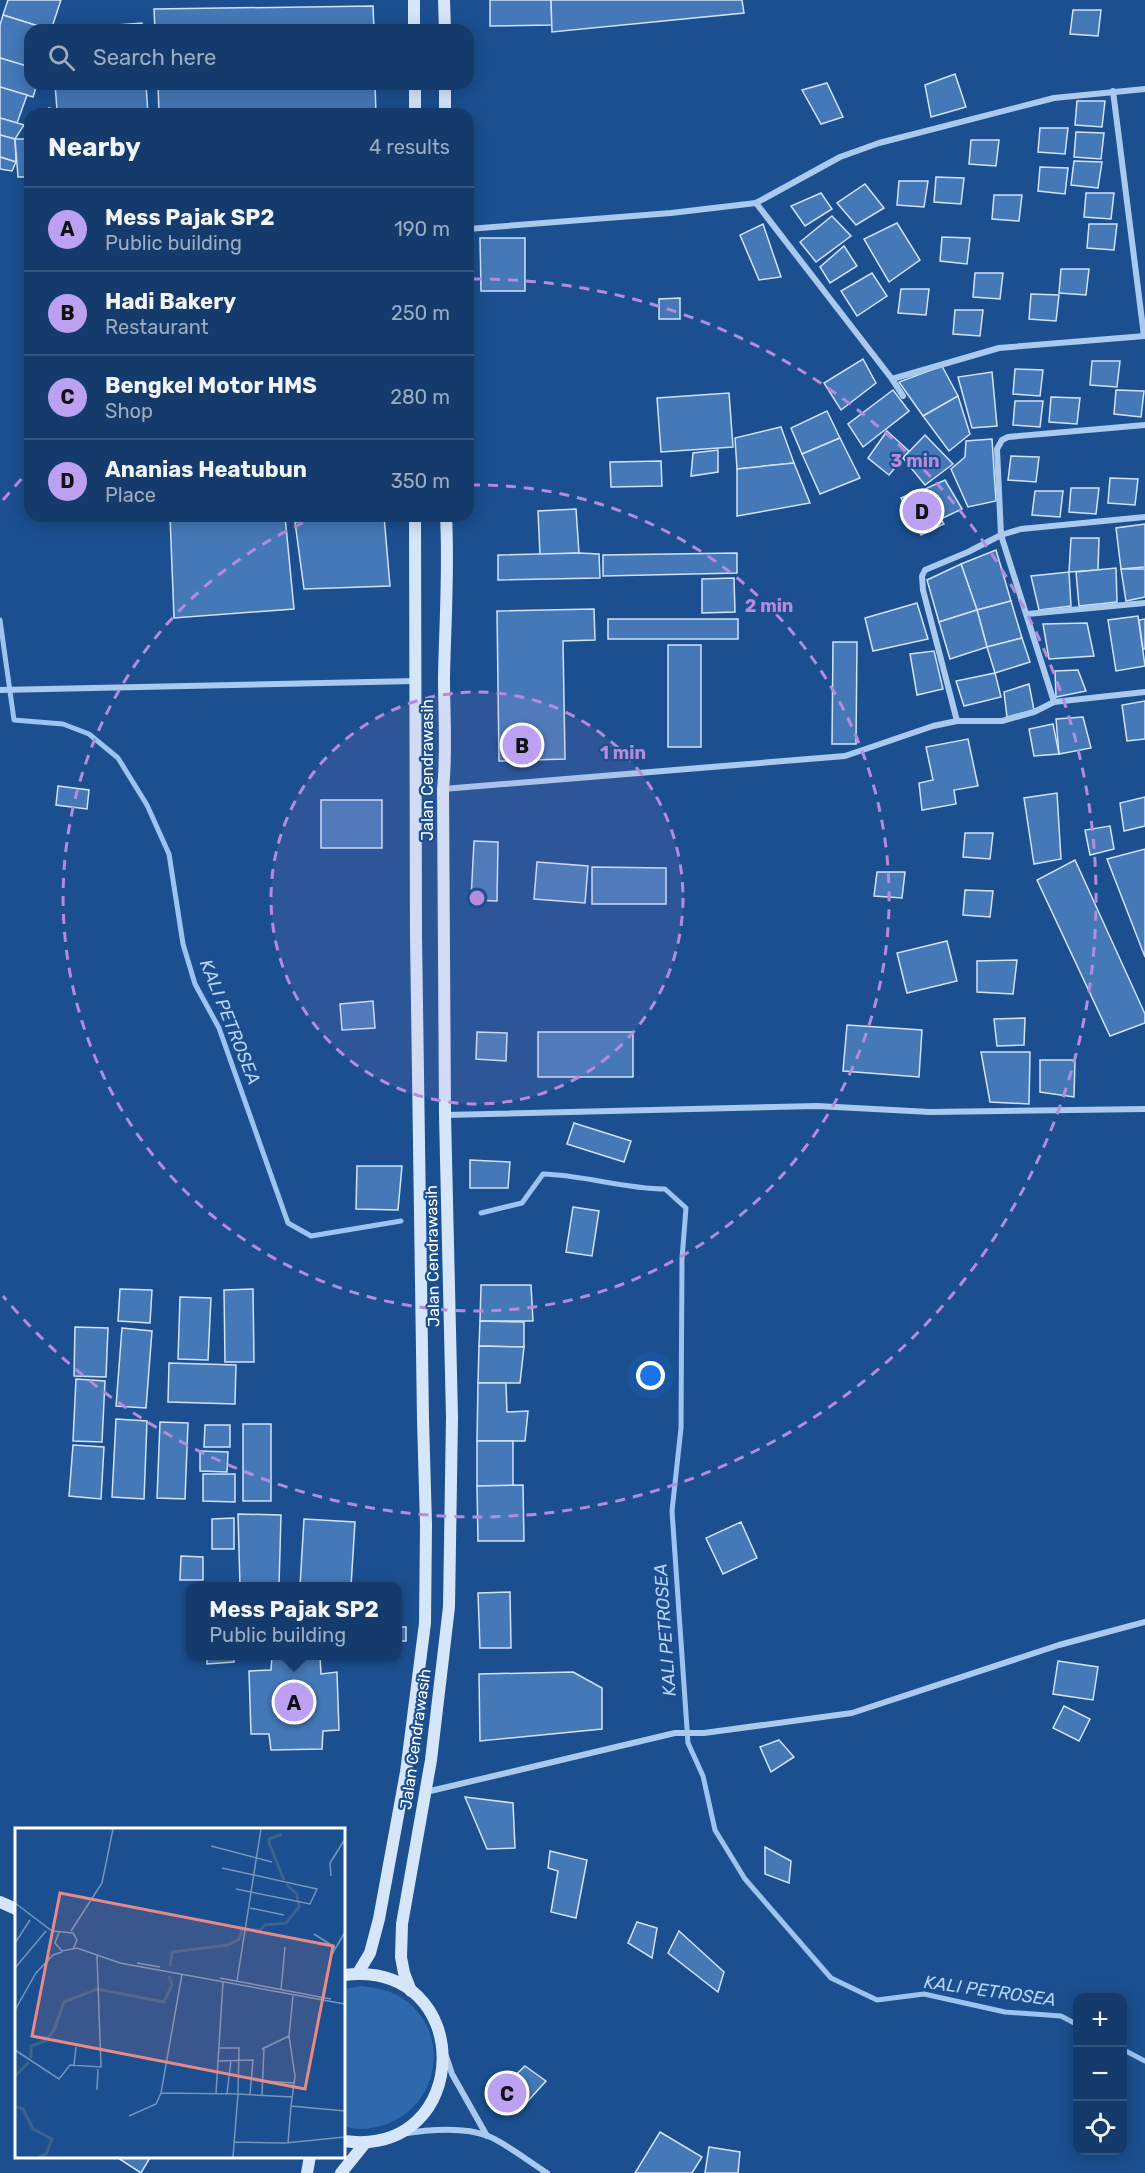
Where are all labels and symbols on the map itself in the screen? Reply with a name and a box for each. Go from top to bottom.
text: 3 min [891,450,939,472]
pin: D [902,488,942,534]
text: 2 min [745,595,793,617]
street label: Jalan Cendrawasih [418,699,437,841]
pin: B [502,722,542,768]
text: 1 min [600,742,646,764]
centre of rings [467,888,487,908]
water label: KALI PETROSEA [195,956,265,1088]
street label: Jalan Cendrawasih [422,1185,443,1327]
your location [636,1361,665,1390]
water label: KALI PETROSEA [649,1563,681,1697]
street label: Jalan Cendrawasih [396,1667,435,1811]
pin: A [274,1680,314,1724]
inset map [15,1828,345,2158]
water label: KALI PETROSEA [923,1971,1057,2011]
pin: C [488,2070,526,2116]

